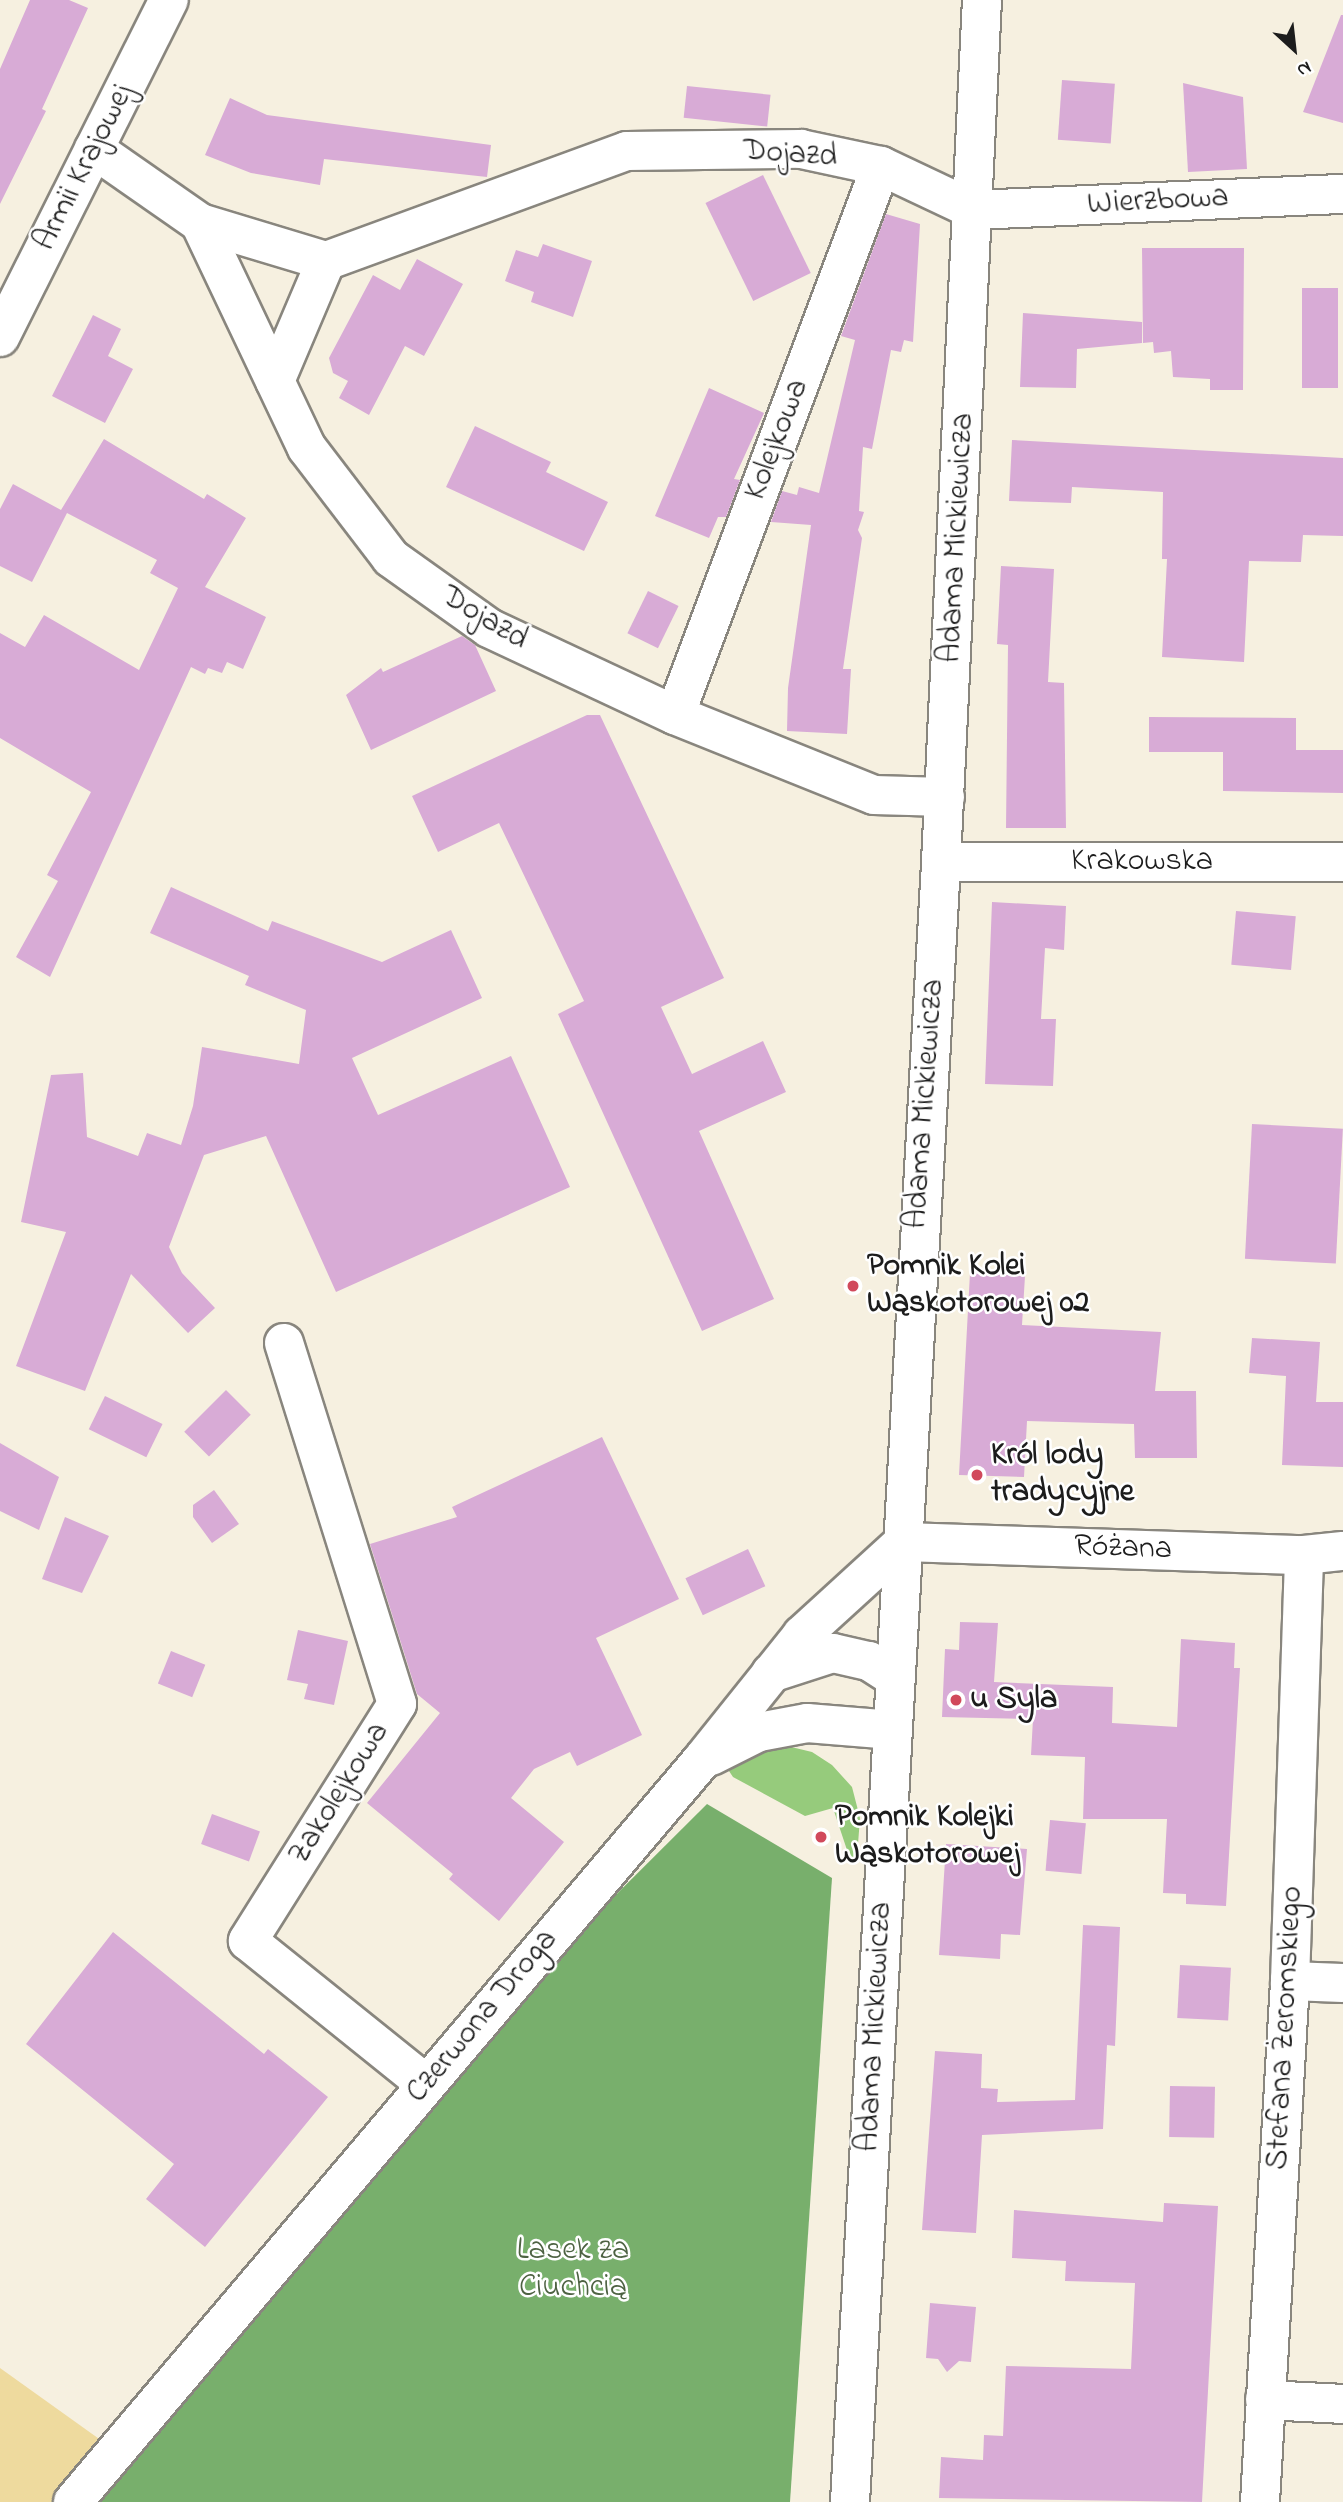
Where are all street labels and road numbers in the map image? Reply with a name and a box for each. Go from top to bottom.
street label: Armii Krajowej [27,78,143,258]
street label: Dojazd [741,133,839,177]
street label: Wierzbowa [1086,179,1230,225]
street label: Kolejkowa [737,374,819,506]
street label: Adama Mickiewicza [932,412,984,664]
street label: Dojazd [434,578,534,660]
street label: Krakowska [1071,843,1213,881]
street label: Adama Mickiewicza [898,978,954,1230]
street label: Różana [1073,1528,1173,1570]
street label: Zakolejkowa [281,1716,399,1872]
street label: Stefana Żeromskiego [1259,1885,1313,2171]
street label: Adama Mickiewicza [850,1901,902,2153]
street label: Czerwona Droga [399,1922,567,2112]

